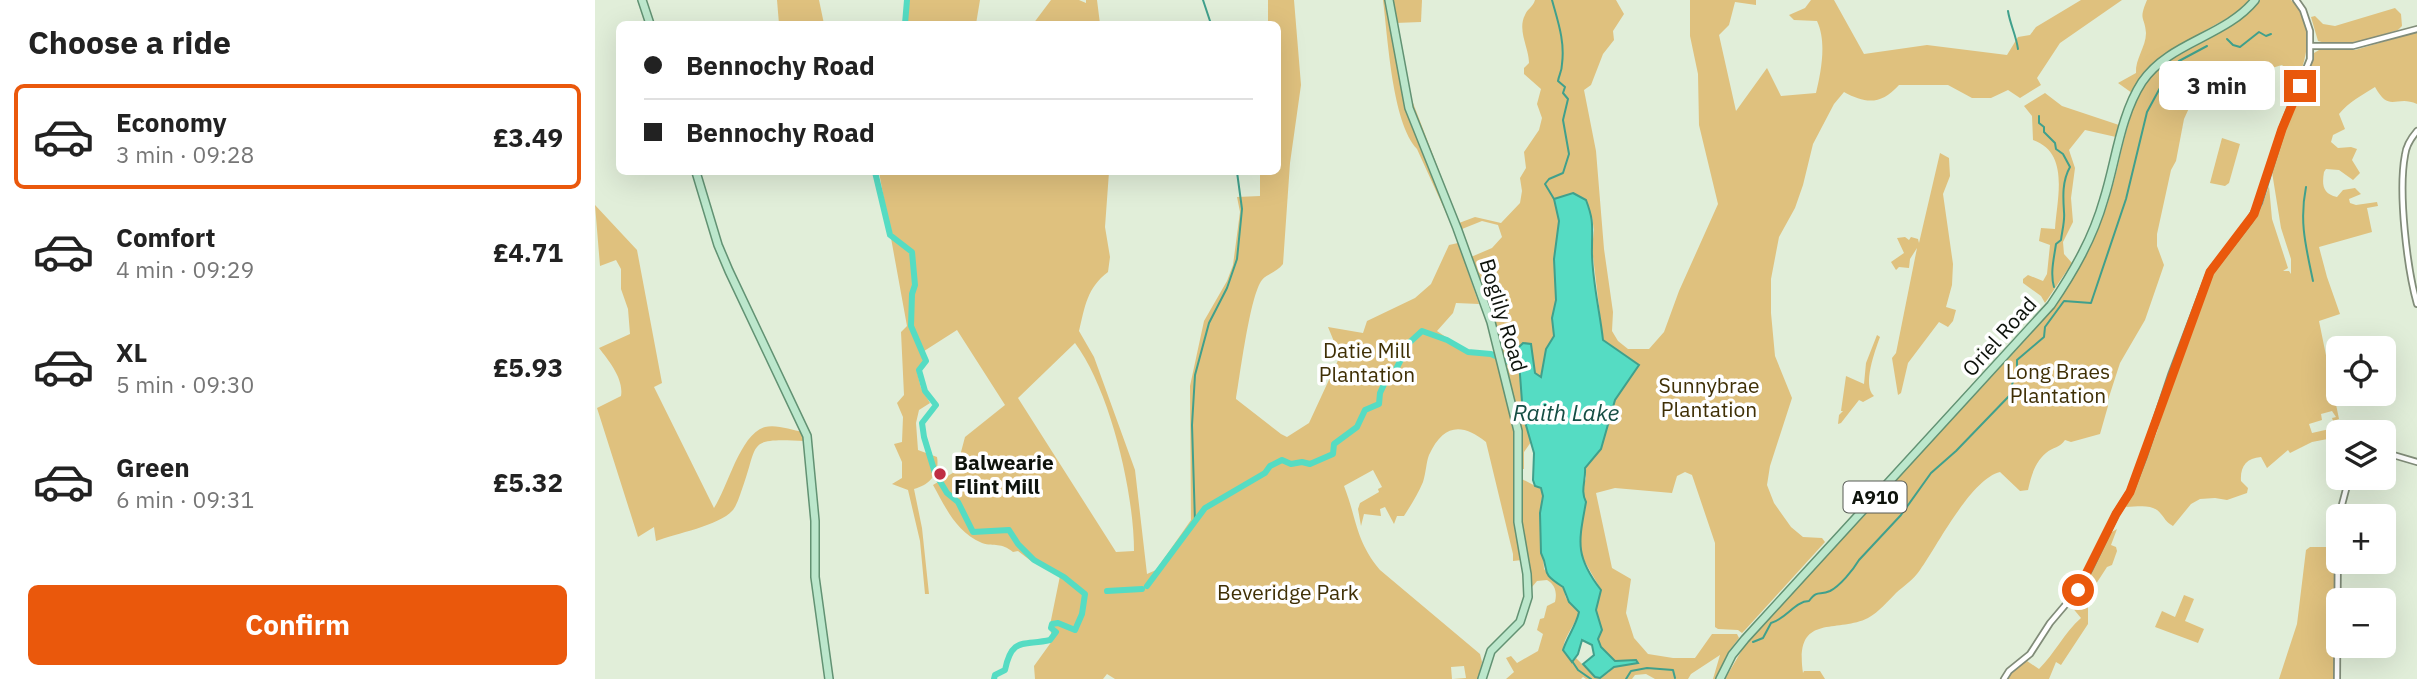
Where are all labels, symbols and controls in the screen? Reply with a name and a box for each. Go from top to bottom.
text: Choose a ride [28,21,231,63]
text: Bennochy Road [686,48,875,82]
callout: 3 min [2160,62,2275,110]
text: 3 min [2187,70,2247,100]
route end [2284,70,2316,102]
icon: car [32,105,95,168]
text: Economy [116,105,227,139]
text: Bennochy Road [686,115,875,149]
text: £3.49 [493,120,563,154]
text: 3 min · 09:28 [116,139,254,169]
icon: car [32,220,95,283]
text: Comfort [116,220,215,254]
text: £4.71 [493,235,563,269]
text: 4 min · 09:29 [116,254,254,284]
street label: Boglily Road [1474,255,1534,375]
street label: Oriel Road [1956,290,2042,382]
icon: car [32,335,95,398]
text: XL [116,335,147,369]
park label: Datie Mill Plantation [1319,336,1415,388]
map controls [2326,336,2396,658]
button: locate [2326,336,2396,406]
text: £5.93 [493,350,563,384]
park label: Long Braes Plantation [2006,357,2110,409]
text: 5 min · 09:30 [116,369,254,399]
park label: Sunnybrae Plantation [1659,371,1759,423]
water label: Raith Lake [1513,397,1619,427]
button: layers [2326,420,2396,490]
place label: Balwearie Flint Mill [954,448,1054,500]
icon: car [32,450,95,513]
text: Green [116,450,190,484]
text: £5.32 [493,465,563,499]
marker: Balwearie Flint Mill [932,466,948,482]
road number: A910 [1843,482,1907,512]
text: 6 min · 09:31 [116,484,254,514]
button: + [2326,504,2396,574]
route start [2062,574,2094,606]
park label: Beveridge Park [1217,578,1359,606]
button: Confirm [28,585,567,665]
button: − [2326,588,2396,658]

